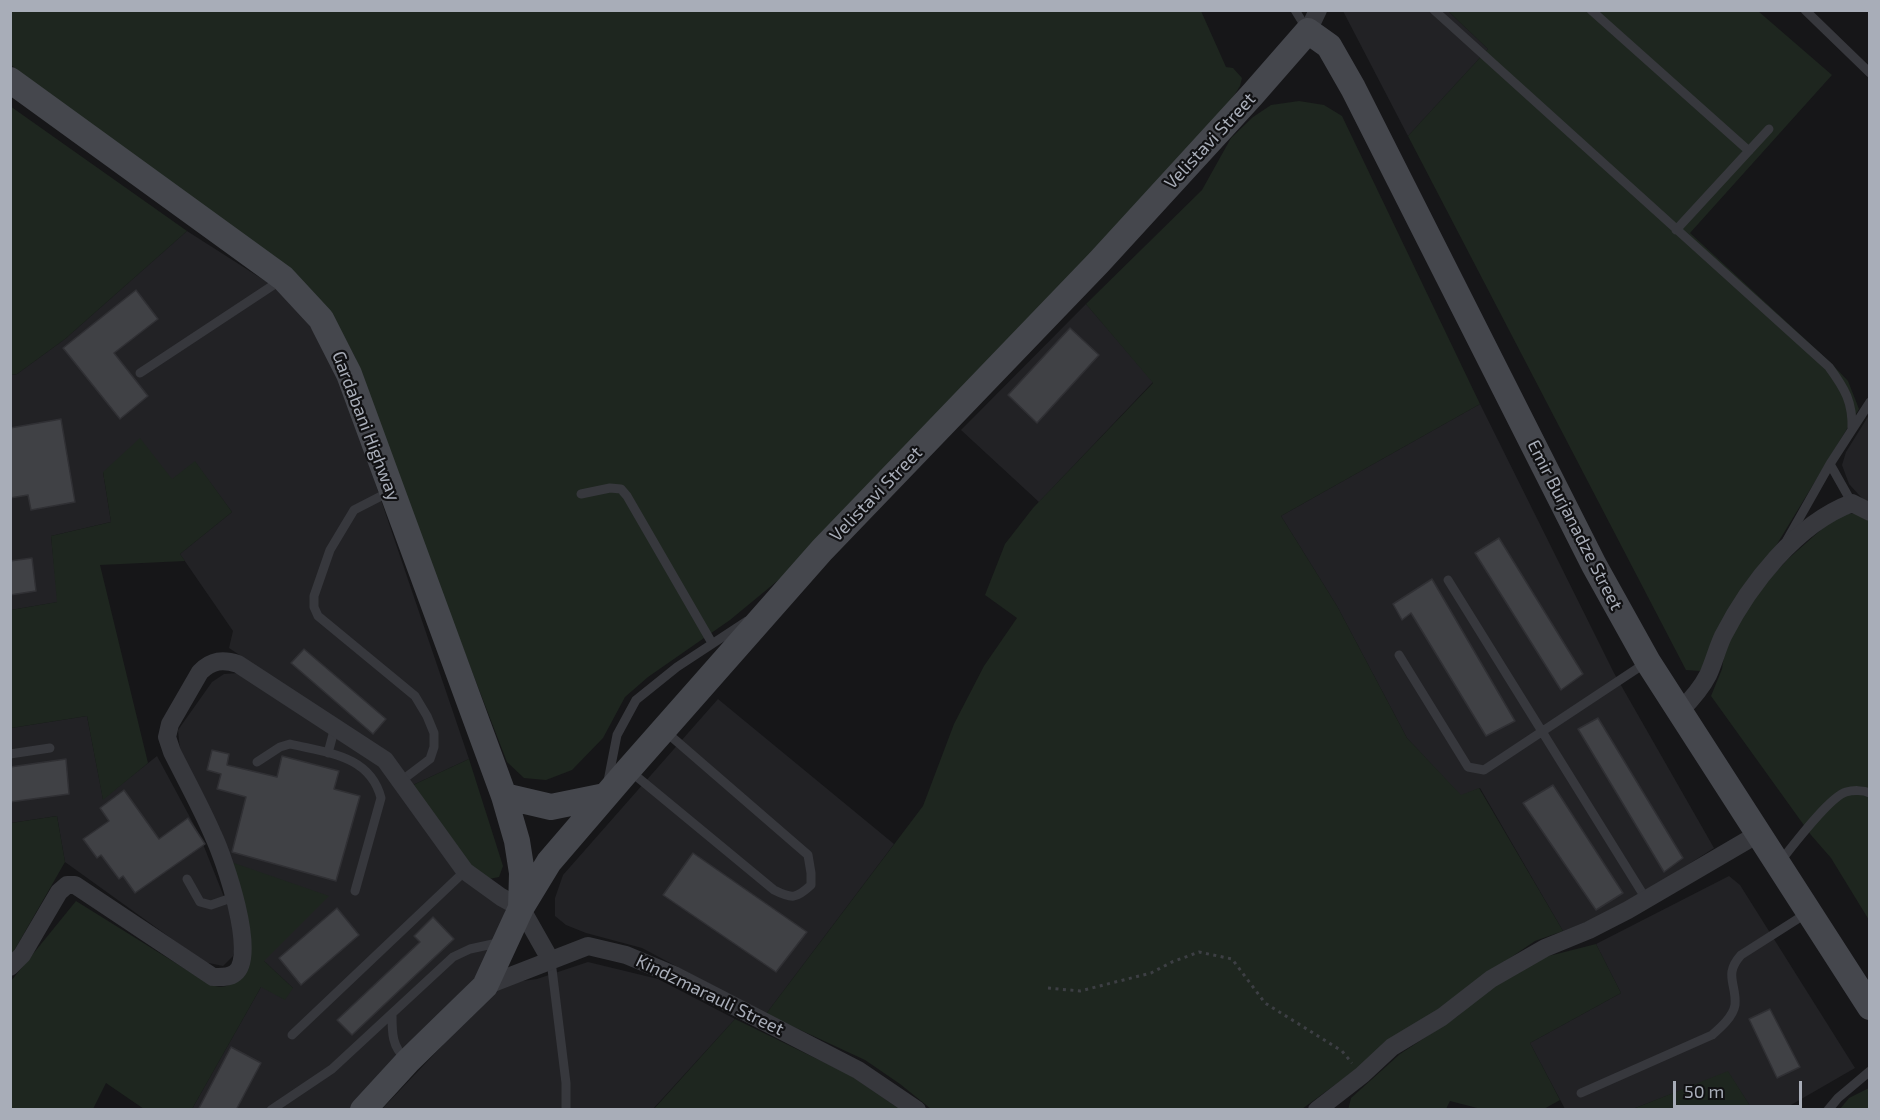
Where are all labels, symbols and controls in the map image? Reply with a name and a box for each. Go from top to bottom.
street label: Velistavi Street [1160,88,1260,194]
street label: Gardabani Highway [327,348,405,504]
street label: Emir Burjanadze Street [1523,436,1627,614]
street label: Velistavi Street [825,442,927,546]
street label: Kindzmarauli Street [633,950,787,1040]
scale bar [1676,1069,1805,1107]
text: 50 m [1684,1080,1724,1102]

